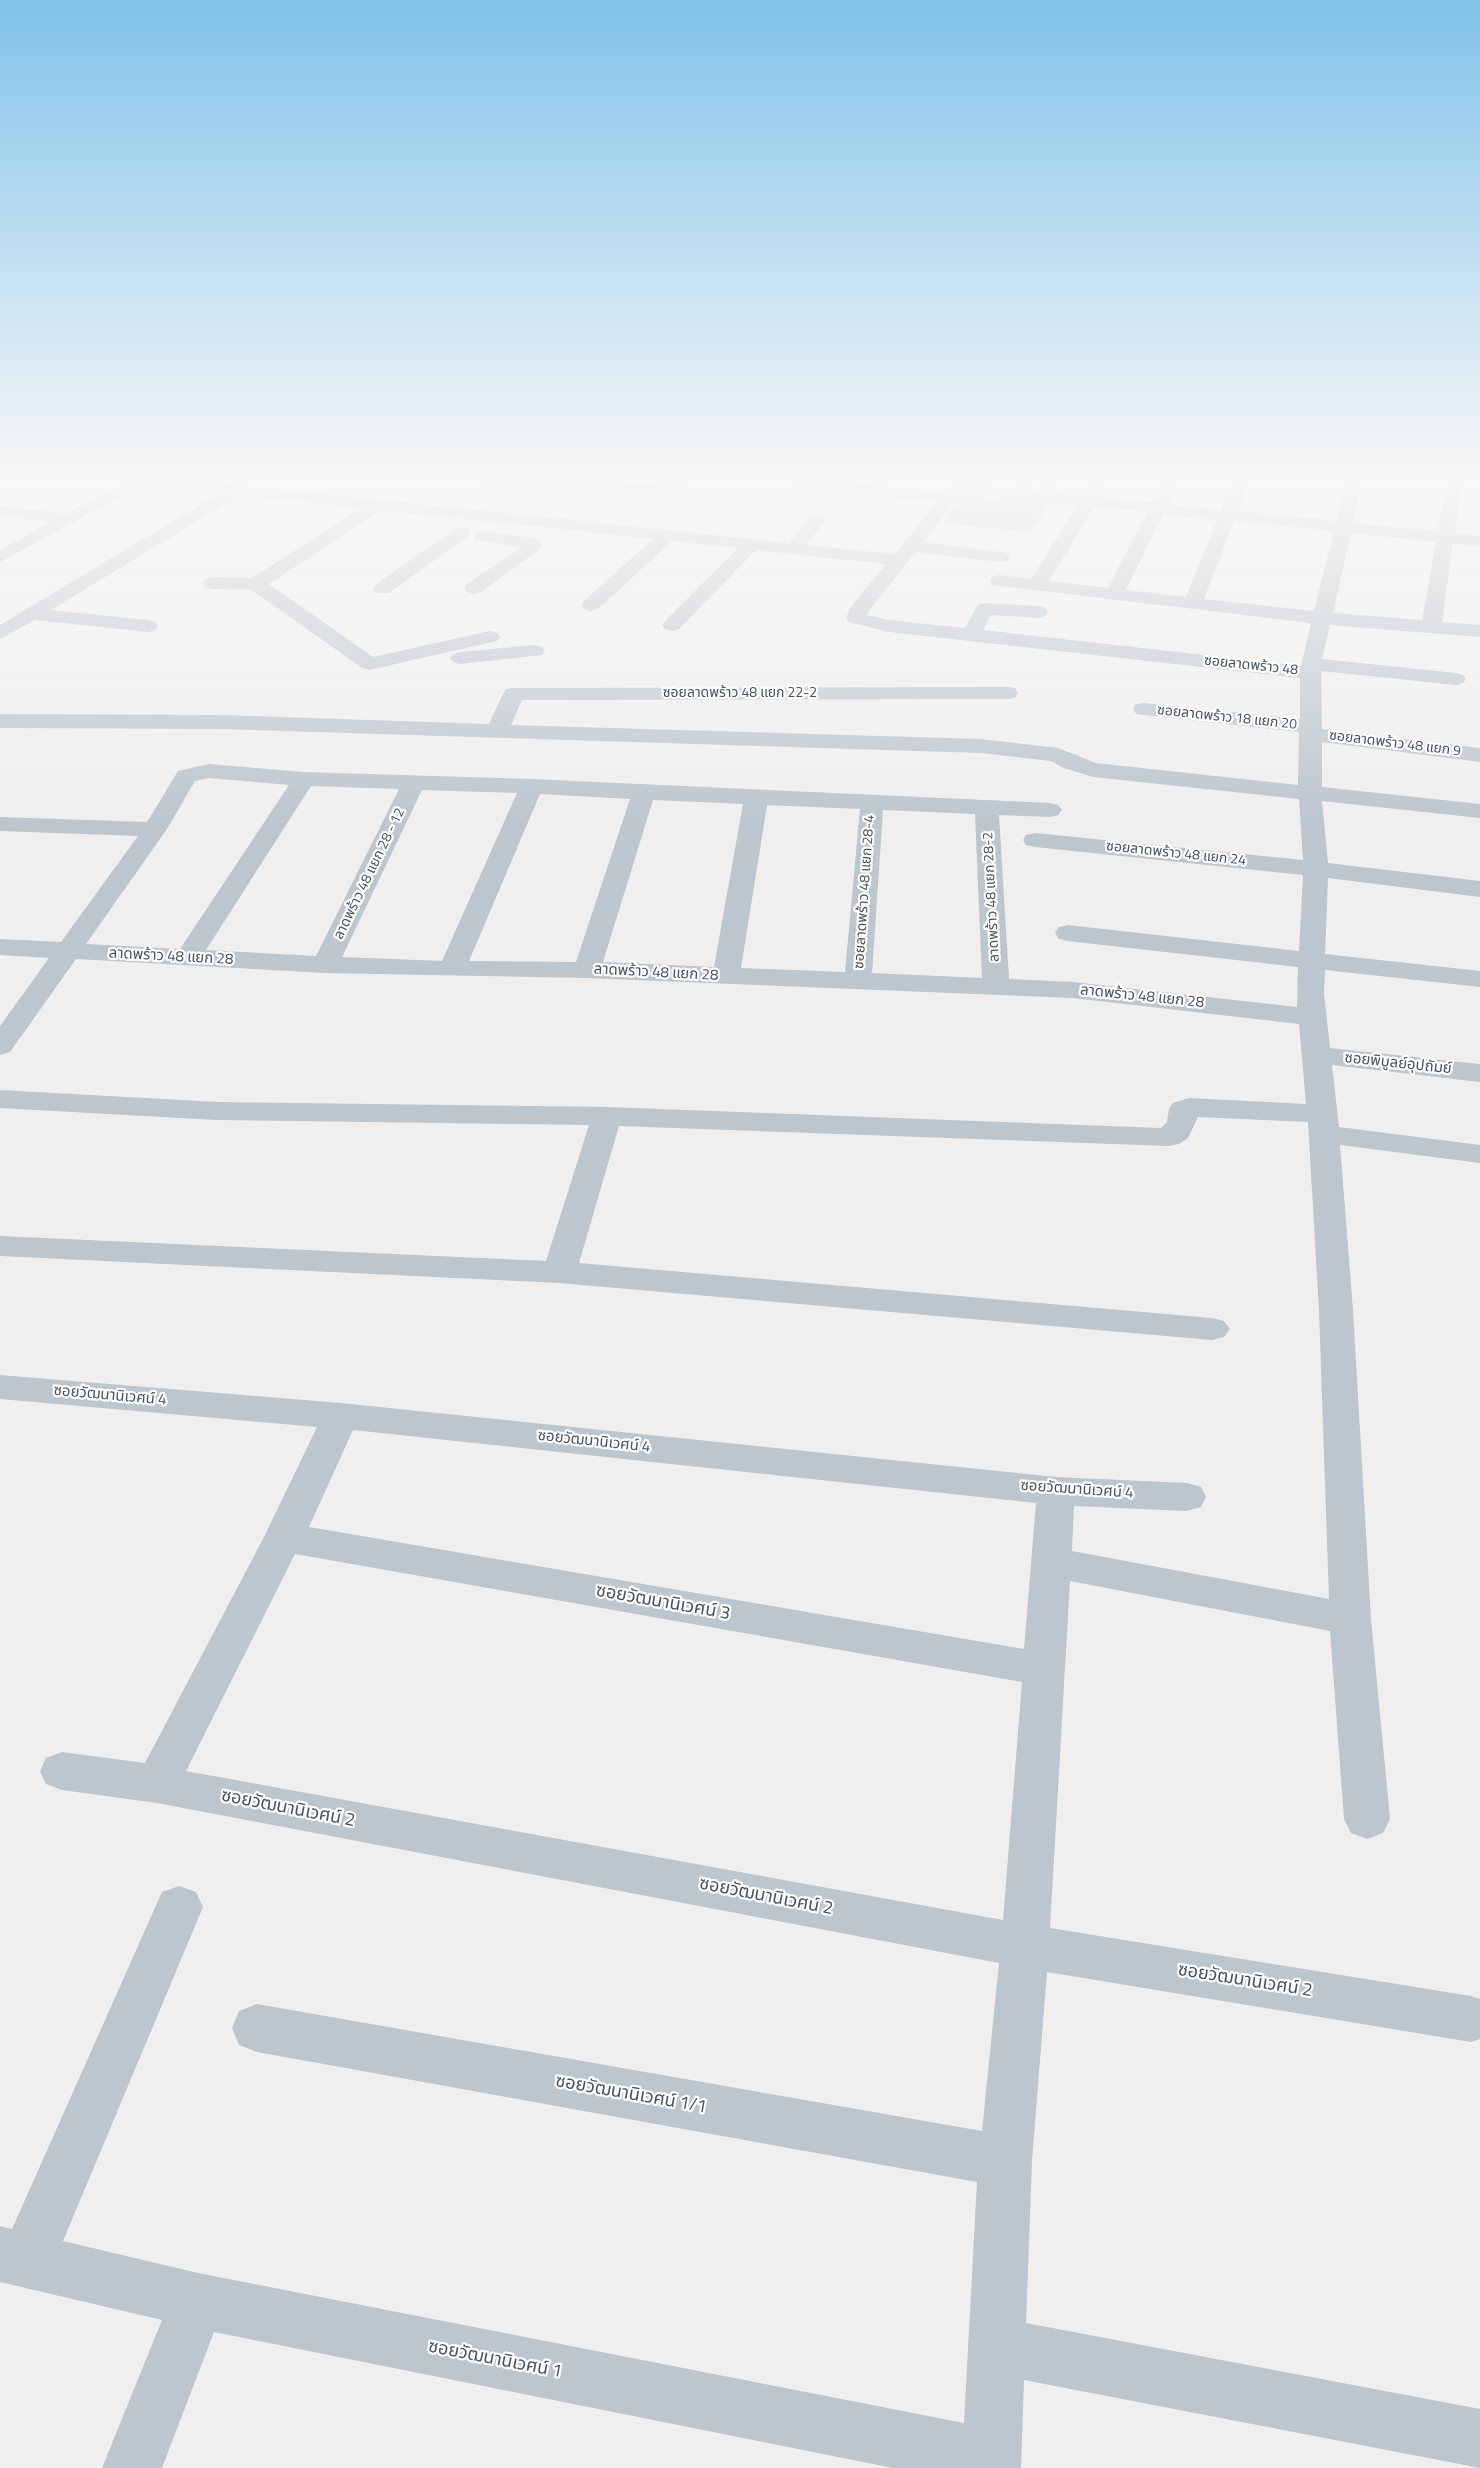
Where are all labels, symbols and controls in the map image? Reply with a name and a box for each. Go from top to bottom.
street label: ซอยลาดพร้าว 48 [1203,653,1299,679]
street label: ซอยลาดพร้าว 48 แยก 22-2 [663,686,817,702]
street label: ซอยลาดพร้าว 18 แยก 20 [1156,702,1298,734]
street label: ซอยลาดพร้าว 48 แยก 9 [1328,728,1462,760]
street label: ลาดพร้าว 48 แยก 28 - 12 [331,805,409,943]
street label: ซอยลาดพร้าว 48 แยก 28-4 [851,814,879,970]
street label: ลาดพร้าว 48 แยก 28-2 [980,832,1004,962]
street label: ซอยลาดพร้าว 48 แยก 24 [1105,838,1247,870]
street label: ลาดพร้าว 48 แยก 28 [108,945,234,969]
street label: ลาดพร้าว 48 แยก 28 [593,961,719,985]
street label: ลาดพร้าว 48 แยก 28 [1079,982,1205,1012]
street label: ซอยพิบูลย์อุปถัมย์ [1344,1049,1452,1079]
street label: ซอยวัฒนานิเวศน์ 4 [53,1382,167,1410]
street label: ซอยวัฒนานิเวศน์ 4 [537,1427,651,1457]
street label: ซอยวัฒนานิเวศน์ 4 [1020,1477,1134,1503]
street label: ซอยวัฒนานิเวศน์ 3 [594,1581,732,1625]
street label: ซอยวัฒนานิเวศน์ 2 [219,1785,357,1833]
street label: ซอยวัฒนานิเวศน์ 2 [697,1873,835,1921]
street label: ซอยวัฒนานิเวศน์ 2 [1176,1960,1314,2002]
street label: ซอยวัฒนานิเวศน์ 1/1 [554,2071,708,2119]
street label: ซอยวัฒนานิเวศน์ 1 [426,2336,564,2384]

